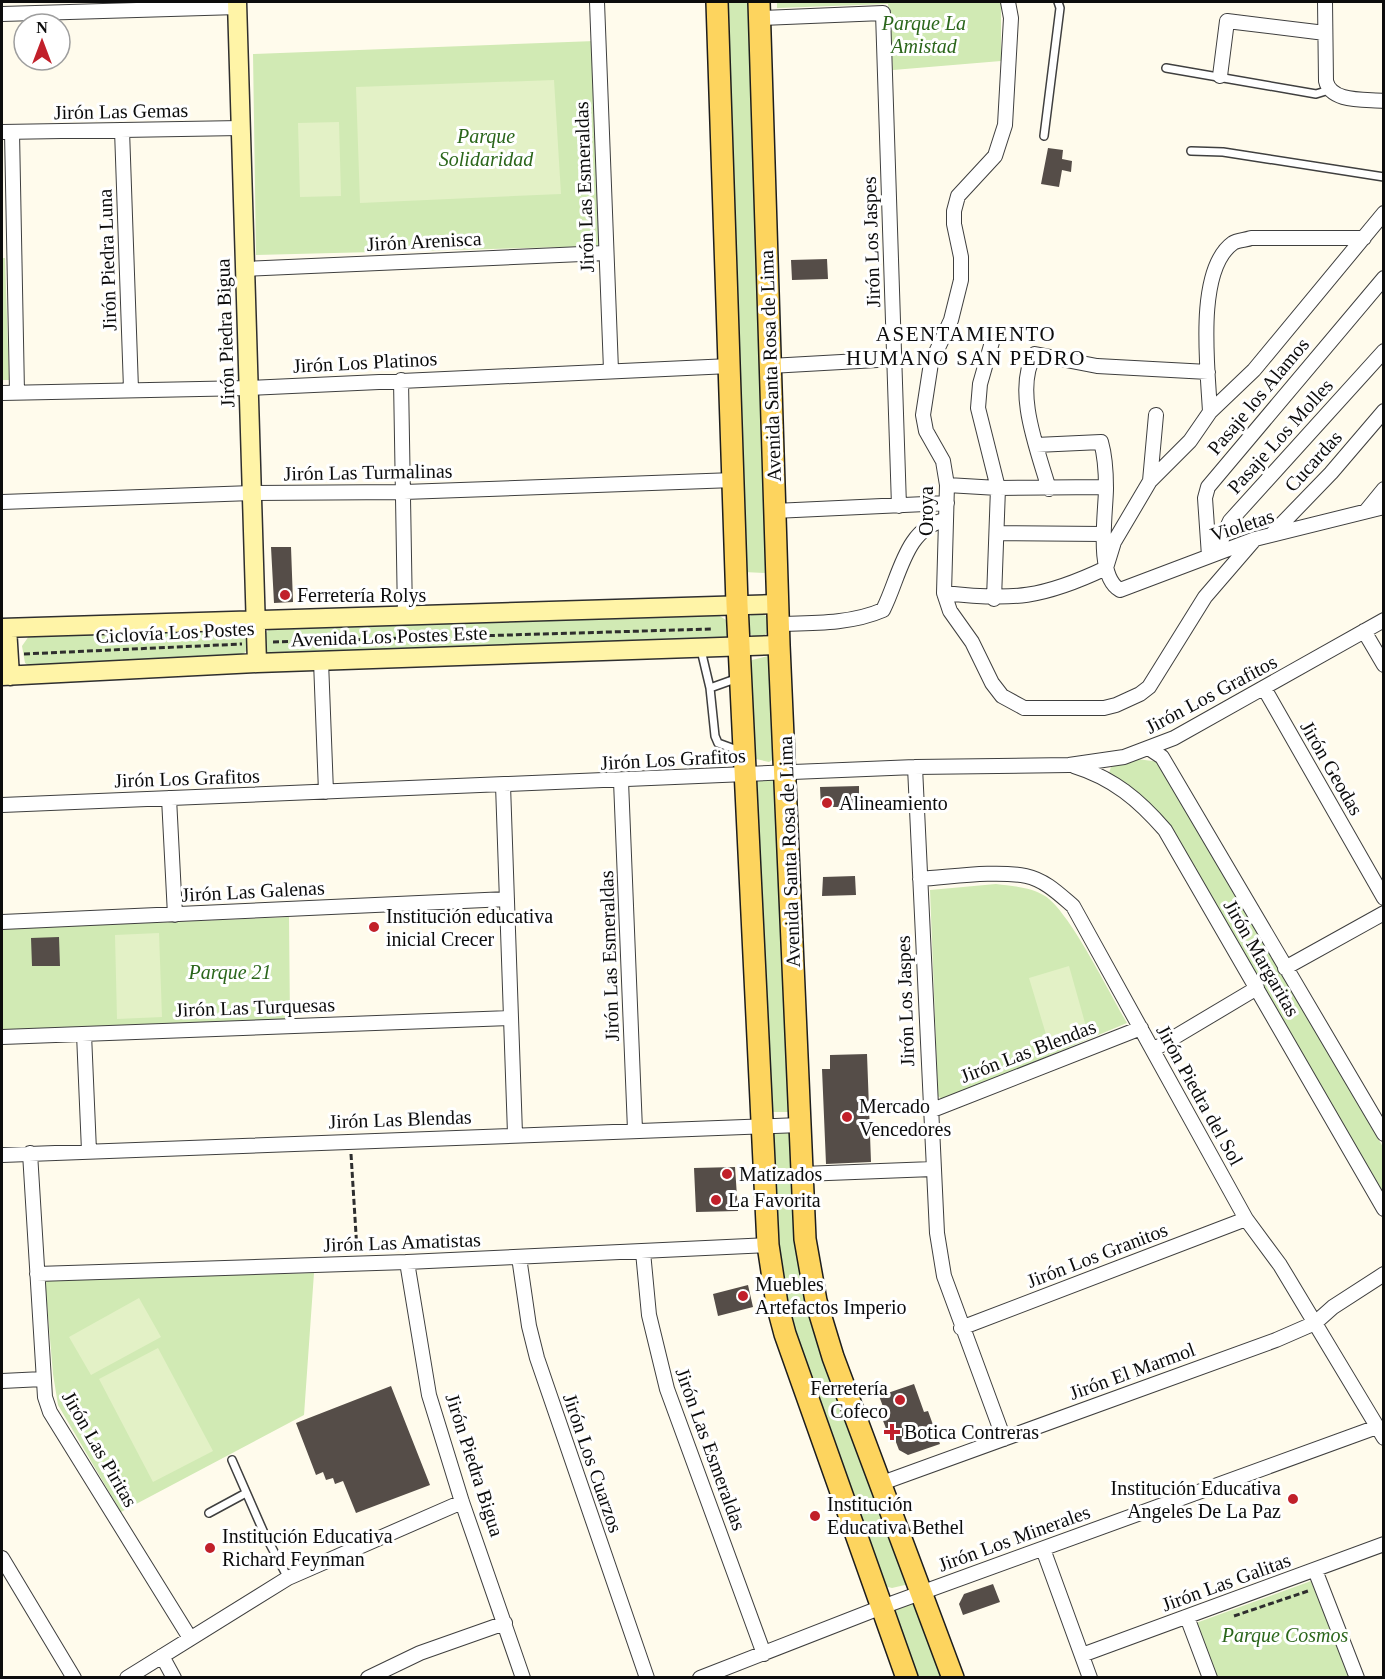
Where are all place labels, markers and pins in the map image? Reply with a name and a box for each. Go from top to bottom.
place label: Ferretería Rolys [297,584,427,607]
marker: Ferretería Rolys [278,588,292,602]
place label: Alineamiento [839,792,948,814]
marker: Alineamiento [820,796,834,810]
place label: Institución educativa inicial Crecer [386,905,553,950]
marker: Institución educativa inicial Crecer [367,920,381,934]
place label: Mercado Vencedores [859,1095,951,1140]
marker: Mercado Vencedores [840,1110,854,1124]
place label: Matizados [739,1163,823,1185]
marker: Matizados [720,1167,734,1181]
place label: La Favorita [728,1189,821,1211]
marker: La Favorita [709,1193,723,1207]
place label: Muebles Artefactos Imperio [755,1273,907,1319]
marker: Muebles Artefactos Imperio [736,1289,750,1303]
place label: Ferretería Cofeco [810,1377,888,1422]
marker: Ferretería Cofeco [893,1393,907,1407]
place label: Botica Contreras [904,1421,1039,1443]
marker: Botica Contreras [885,1425,899,1439]
place label: Institución Educativa Angeles De La Paz [1110,1477,1281,1523]
marker: Institución Educativa Angeles De La Paz [1286,1492,1300,1506]
place label: Institución Educativa Bethel [827,1493,965,1538]
marker: Institución Educativa Bethel [808,1509,822,1523]
place label: Institución Educativa Richard Feynman [222,1525,393,1571]
marker: Institución Educativa Richard Feynman [203,1541,217,1555]

